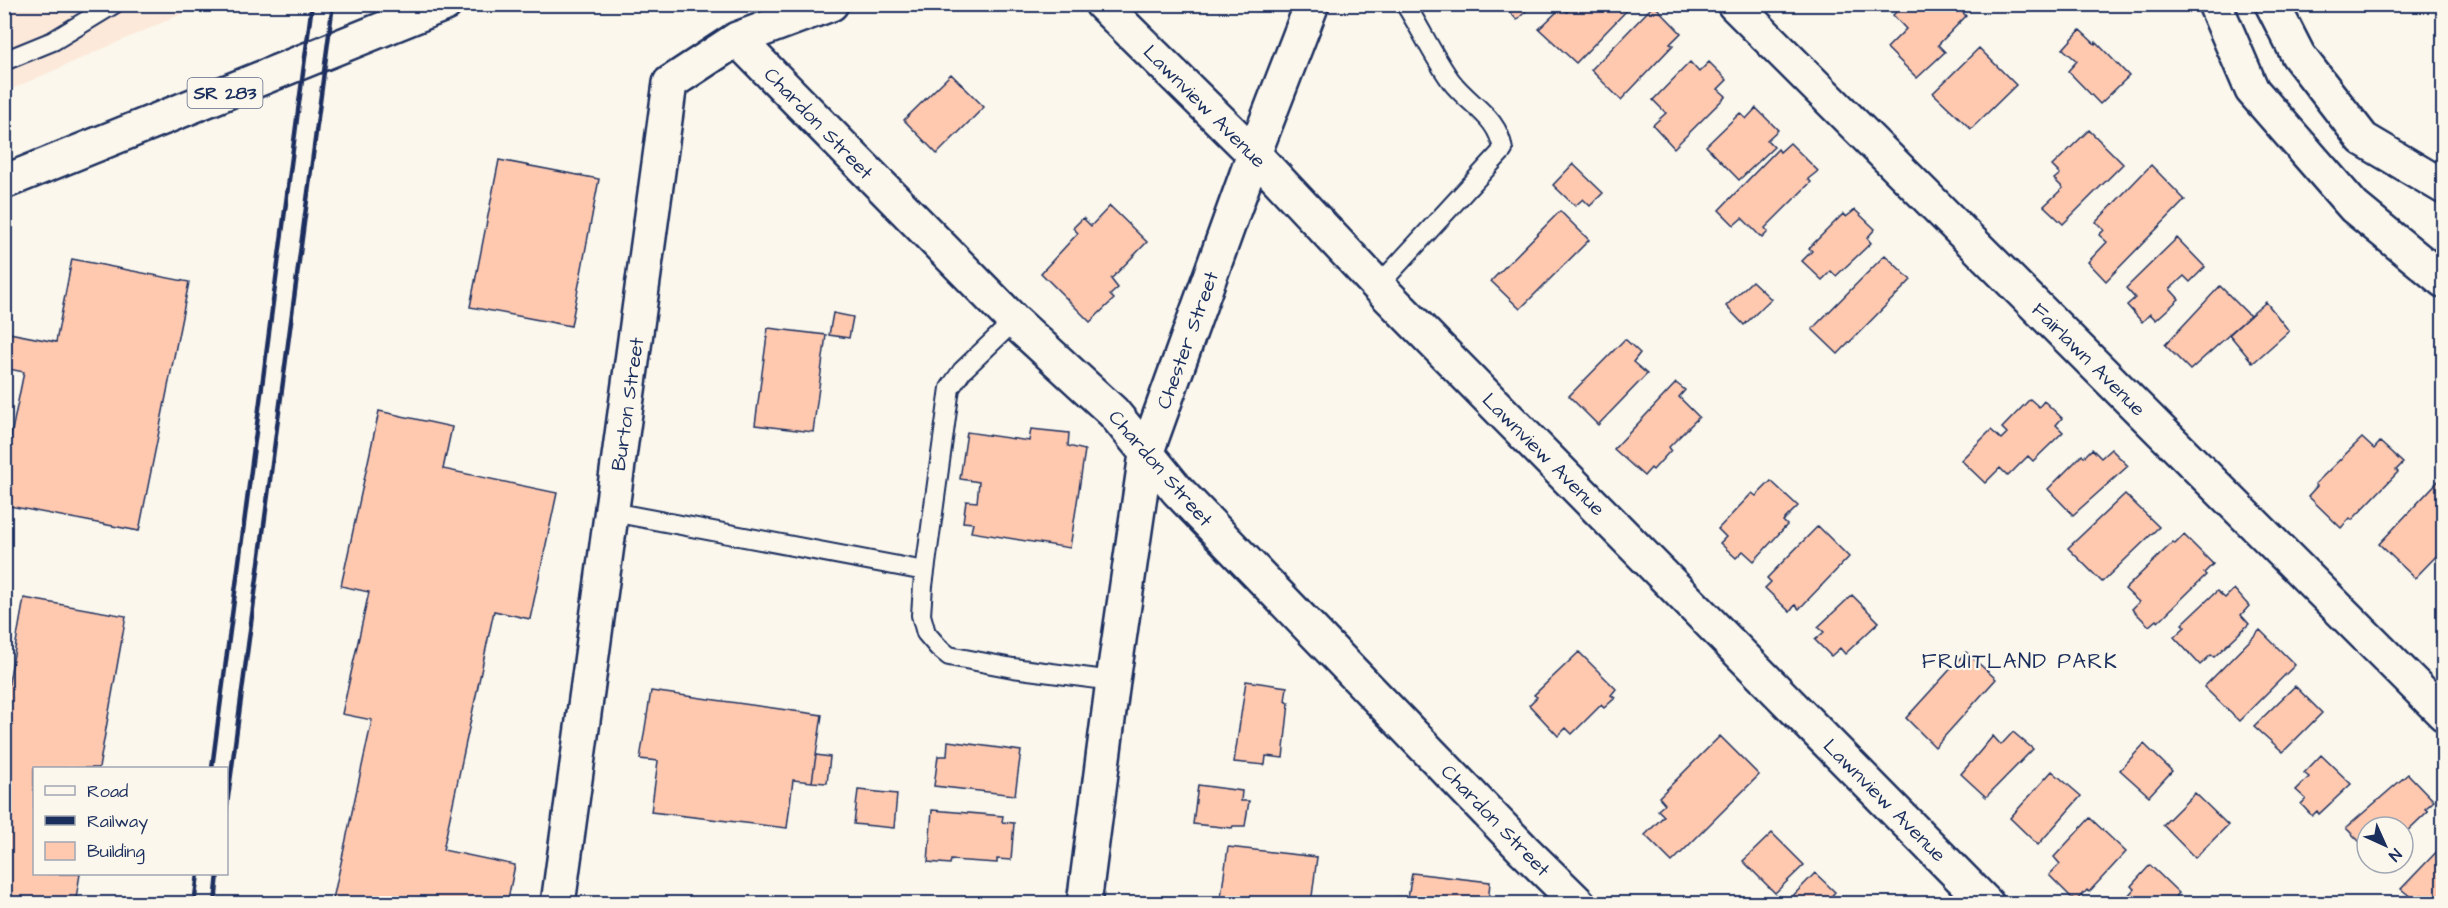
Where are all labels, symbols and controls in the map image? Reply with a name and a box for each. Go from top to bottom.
street label: Lawnview Avenue [1137,39,1272,175]
street label: Chardon Street [757,61,879,186]
road number: SR 283 [188,78,262,108]
street label: Chester Street [1150,268,1226,413]
street label: Fairlawn Avenue [2025,297,2152,423]
street label: Burton Street [605,336,651,473]
street label: Lawnview Avenue [1476,387,1611,523]
street label: Chardon Street [1102,404,1219,533]
district label: FRUITLAND PARK [1922,647,2118,676]
street label: Lawnview Avenue [1817,733,1952,869]
street label: Chardon Street [1434,758,1556,883]
legend [33,767,228,875]
text: Road [87,779,128,804]
text: Railway [87,809,148,835]
north arrow [2355,815,2415,875]
text: Building [87,839,145,865]
text: N [2384,844,2406,866]

